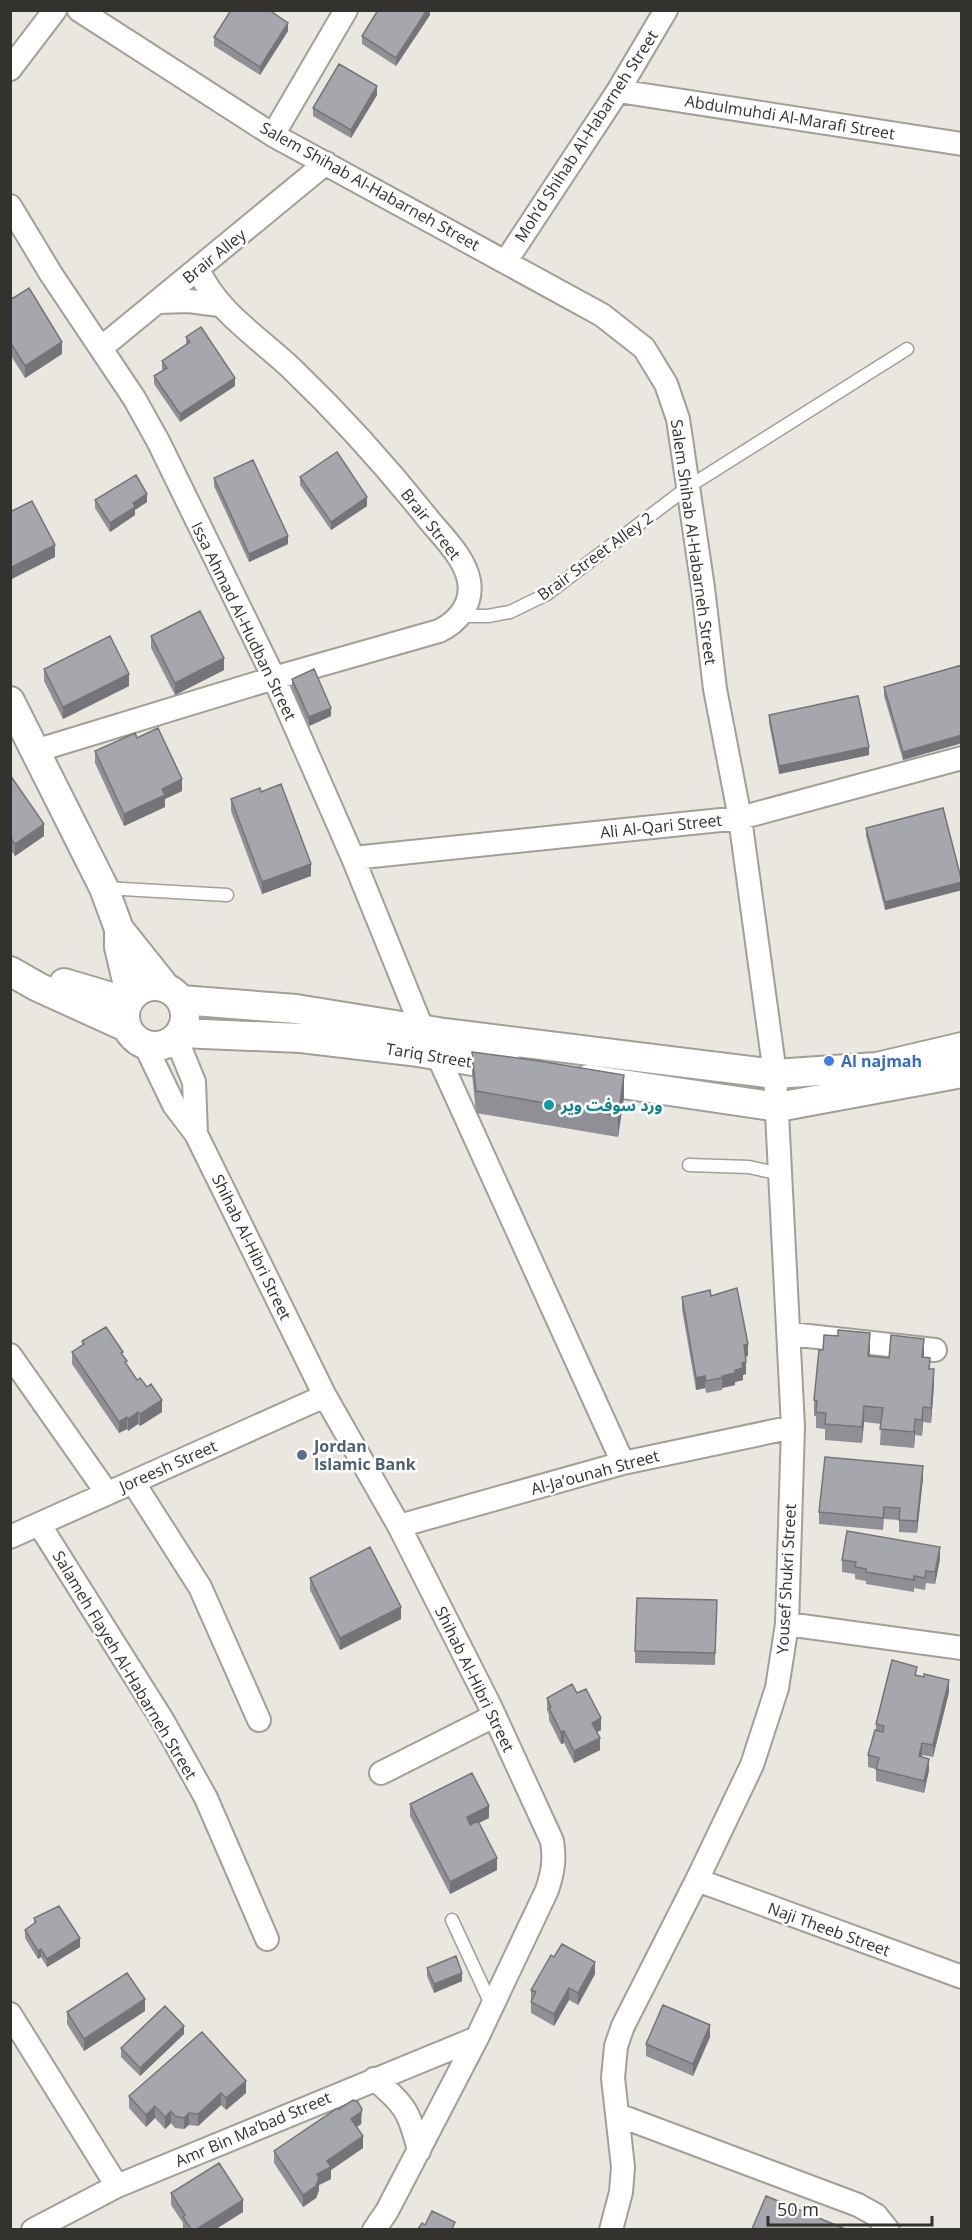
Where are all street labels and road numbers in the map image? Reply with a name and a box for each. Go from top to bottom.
street label: Moh’d Shihab Al-Habarneh Street [509,26,663,246]
street label: Abdulmuhdi Al-Marafi Street [683,90,897,145]
street label: Salem Shihab Al-Habarneh Street [256,116,484,256]
street label: Brair Alley [178,223,251,288]
street label: Salem Shihab Al-Habarneh Street [666,418,722,666]
street label: Brair Street [396,484,466,565]
street label: Brair Street Alley 2 [533,507,657,605]
street label: Issa Ahmad Al-Hudban Street [186,518,302,724]
street label: Ali Al-Qari Street [599,809,723,843]
street label: Tariq Street [384,1037,474,1073]
street label: Shihab Al-Hibri Street [207,1170,297,1324]
street label: Joreesh Street [114,1435,221,1498]
street label: Al-Ja’ounah Street [528,1444,662,1500]
street label: Yousef Shukri Street [771,1503,801,1655]
street label: Salameh Flayeh Al-Habarneh Street [48,1547,202,1784]
street label: Shihab Al-Hibri Street [430,1602,520,1756]
street label: Naji Theeb Street [765,1897,893,1961]
street label: Amr Bin Ma’bad Street [172,2086,335,2172]

